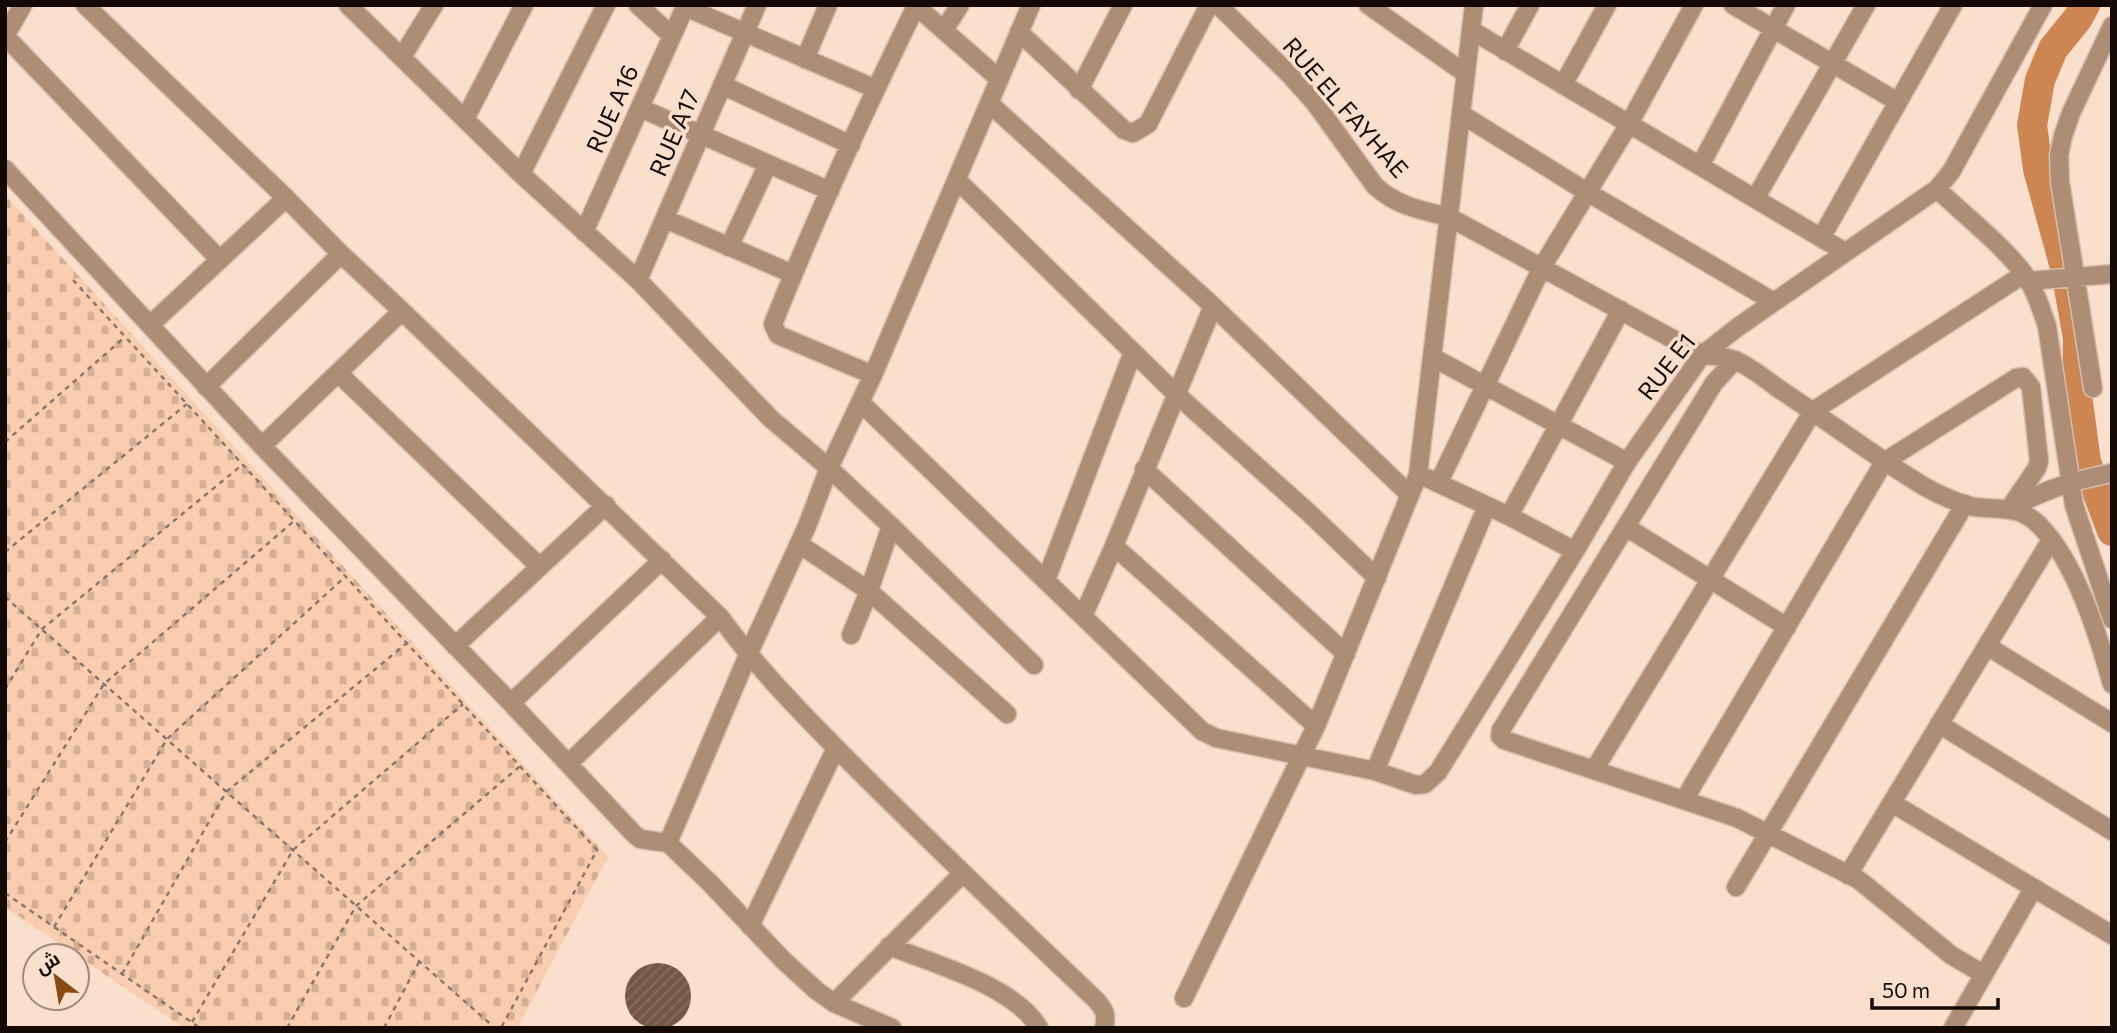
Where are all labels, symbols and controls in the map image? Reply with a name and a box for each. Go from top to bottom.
street label: RUE EL FAYHAE [1277,31,1415,183]
street label: RUE A16 [579,60,644,157]
street label: RUE A17 [642,85,705,180]
street label: RUE E1 [1631,327,1701,405]
north arrow [21,942,91,1012]
text: ش [31,946,64,979]
scale bar [1872,967,1998,1011]
text: 50 m [1882,977,1930,1002]

